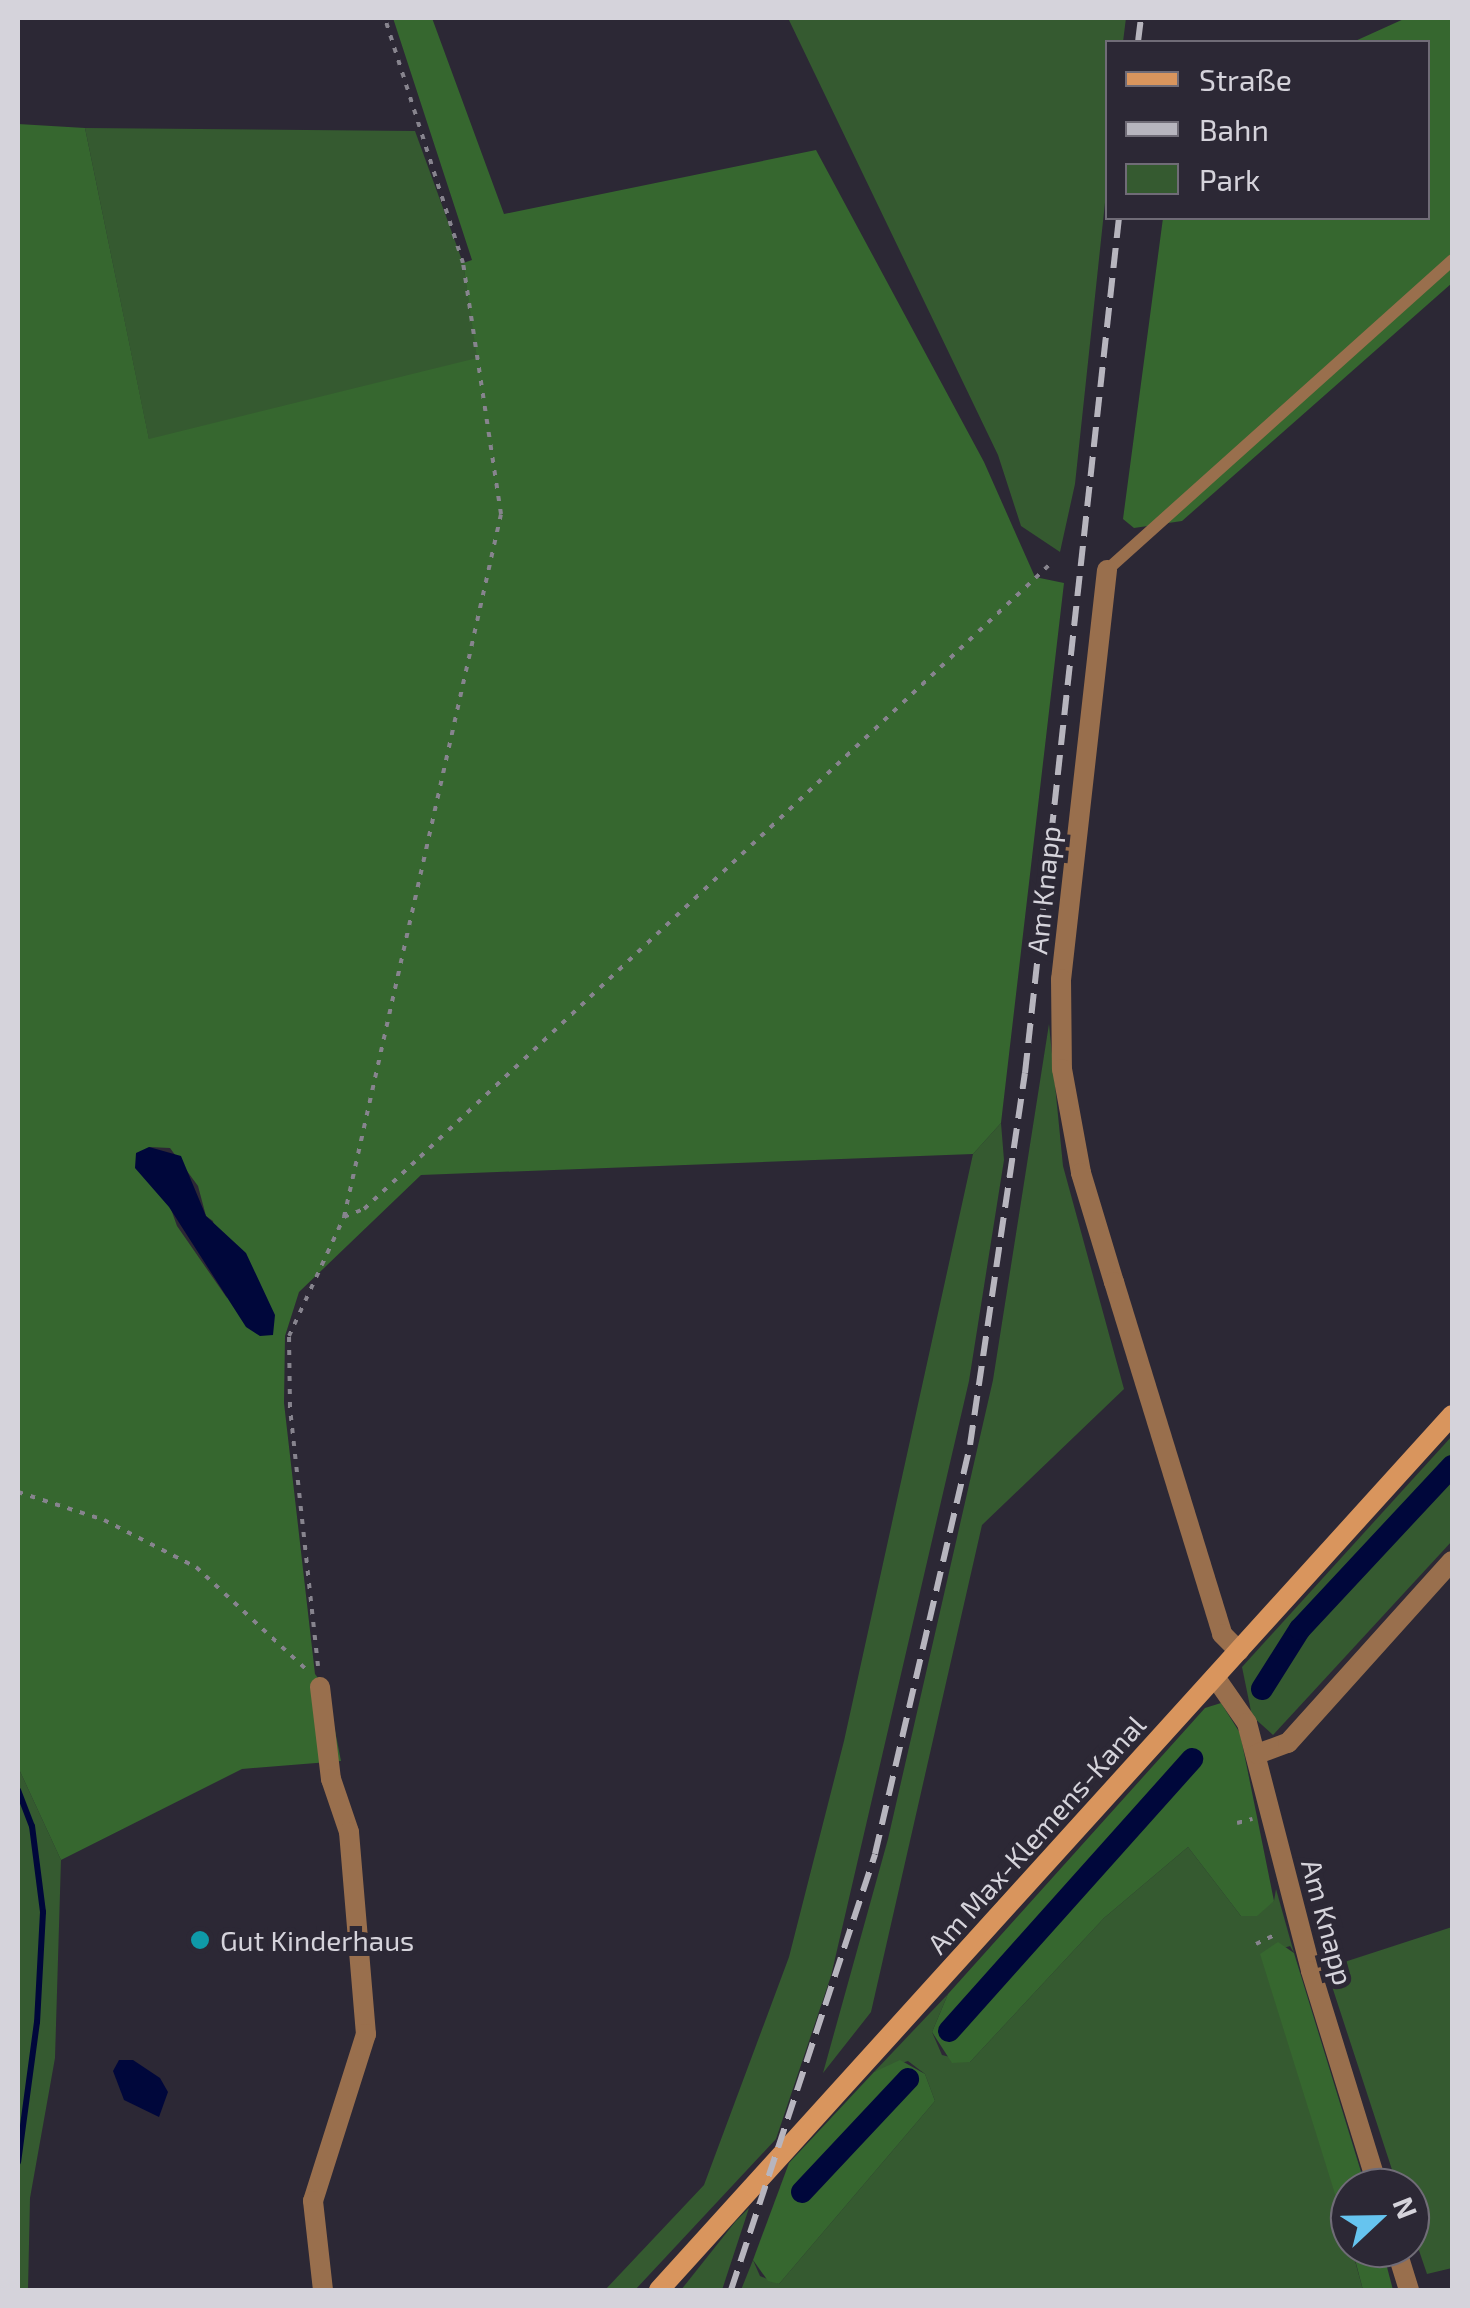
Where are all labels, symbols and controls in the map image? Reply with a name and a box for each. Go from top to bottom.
legend [1105,40,1430,220]
text: Straße [1199,61,1292,97]
text: Bahn [1199,111,1269,147]
text: Park [1199,161,1260,197]
street label: Am Knapp [1020,824,1066,956]
street label: Am Max-Klemens-Kanal [920,1708,1152,1960]
street label: Am Knapp [1295,1855,1361,1989]
place label: Gut Kinderhaus [220,1923,414,1957]
marker: Gut Kinderhaus [189,1929,211,1951]
north arrow [1330,2168,1430,2268]
text: N [1386,2192,1426,2223]

